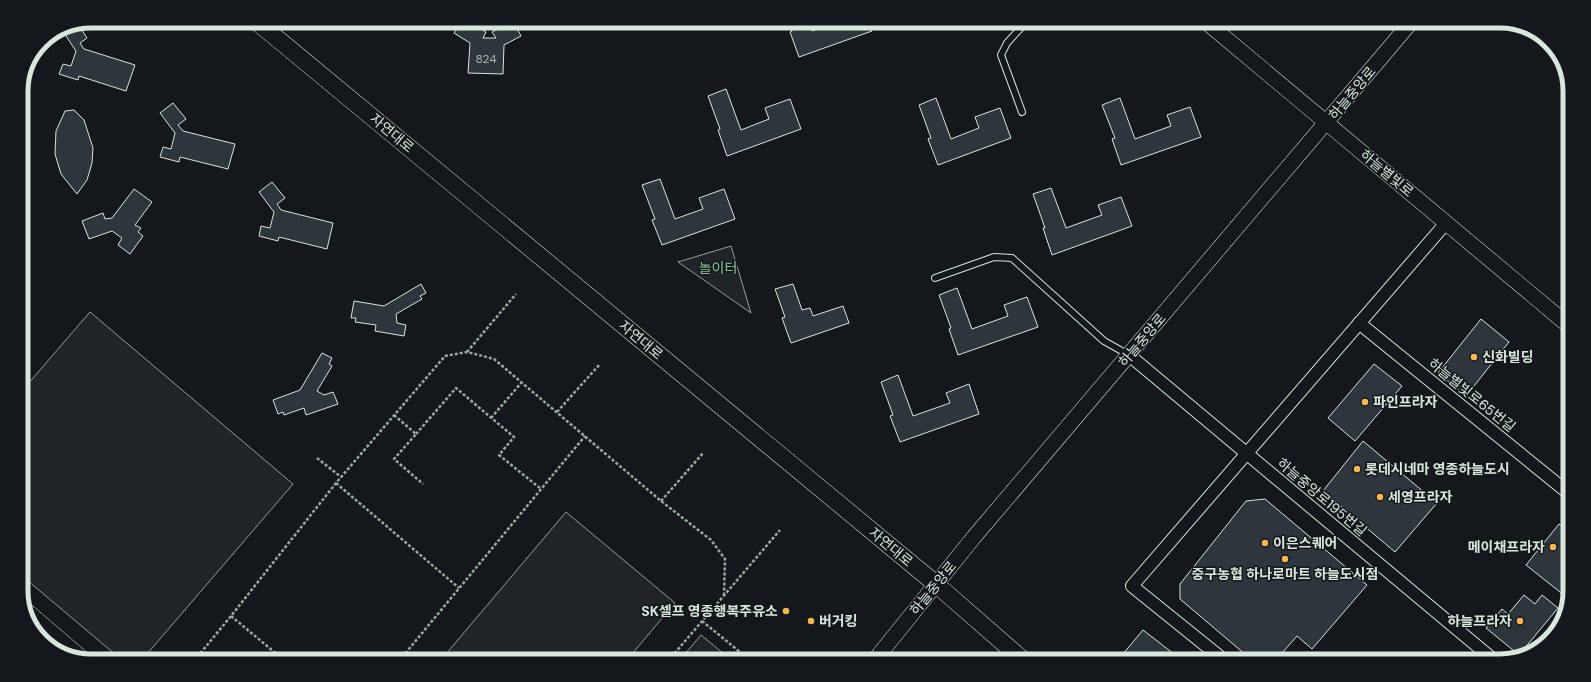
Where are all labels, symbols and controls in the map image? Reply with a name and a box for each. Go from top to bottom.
house number: 824 [475,51,497,67]
street label: 하늘중앙로 [1324,62,1380,123]
street label: 자연대로 [366,110,418,157]
street label: 하늘별빛로 [1357,145,1418,201]
park label: 놀이터 [699,259,737,277]
street label: 하늘중앙로 [1114,309,1170,370]
street label: 자연대로 [615,317,667,364]
place label: 신화빌딩 [1482,348,1534,366]
marker: 신화빌딩 [1469,352,1479,362]
street label: 하늘별빛로65번길 [1425,354,1519,436]
place label: 파인프라자 [1373,393,1438,411]
marker: 파인프라자 [1360,397,1370,407]
street label: 하늘중앙로195번길 [1273,454,1371,540]
place label: 롯데시네마 영종하늘도시 [1365,460,1510,478]
marker: 롯데시네마 영종하늘도시 [1352,464,1362,474]
place label: 세영프라자 [1388,488,1453,506]
marker: 세영프라자 [1375,492,1385,502]
street label: 자연대로 [865,524,917,571]
place label: 이은스퀘어 [1273,534,1337,552]
marker: 이은스퀘어 [1260,538,1270,548]
place label: 메이채프라자 [1468,538,1545,556]
marker: 메이채프라자 [1548,542,1558,552]
marker: 중구농협 하나로마트 하늘도시점 [1280,554,1290,564]
street label: 하늘중앙로 [906,557,960,619]
place label: 중구농협 하나로마트 하늘도시점 [1192,565,1378,583]
place label: SK셀프 영종행복주유소 [641,602,778,620]
marker: SK셀프 영종행복주유소 [781,606,791,616]
place label: 버거킹 [819,612,858,630]
place label: 하늘프라자 [1448,612,1512,630]
marker: 버거킹 [806,616,816,626]
marker: 하늘프라자 [1515,616,1525,626]

